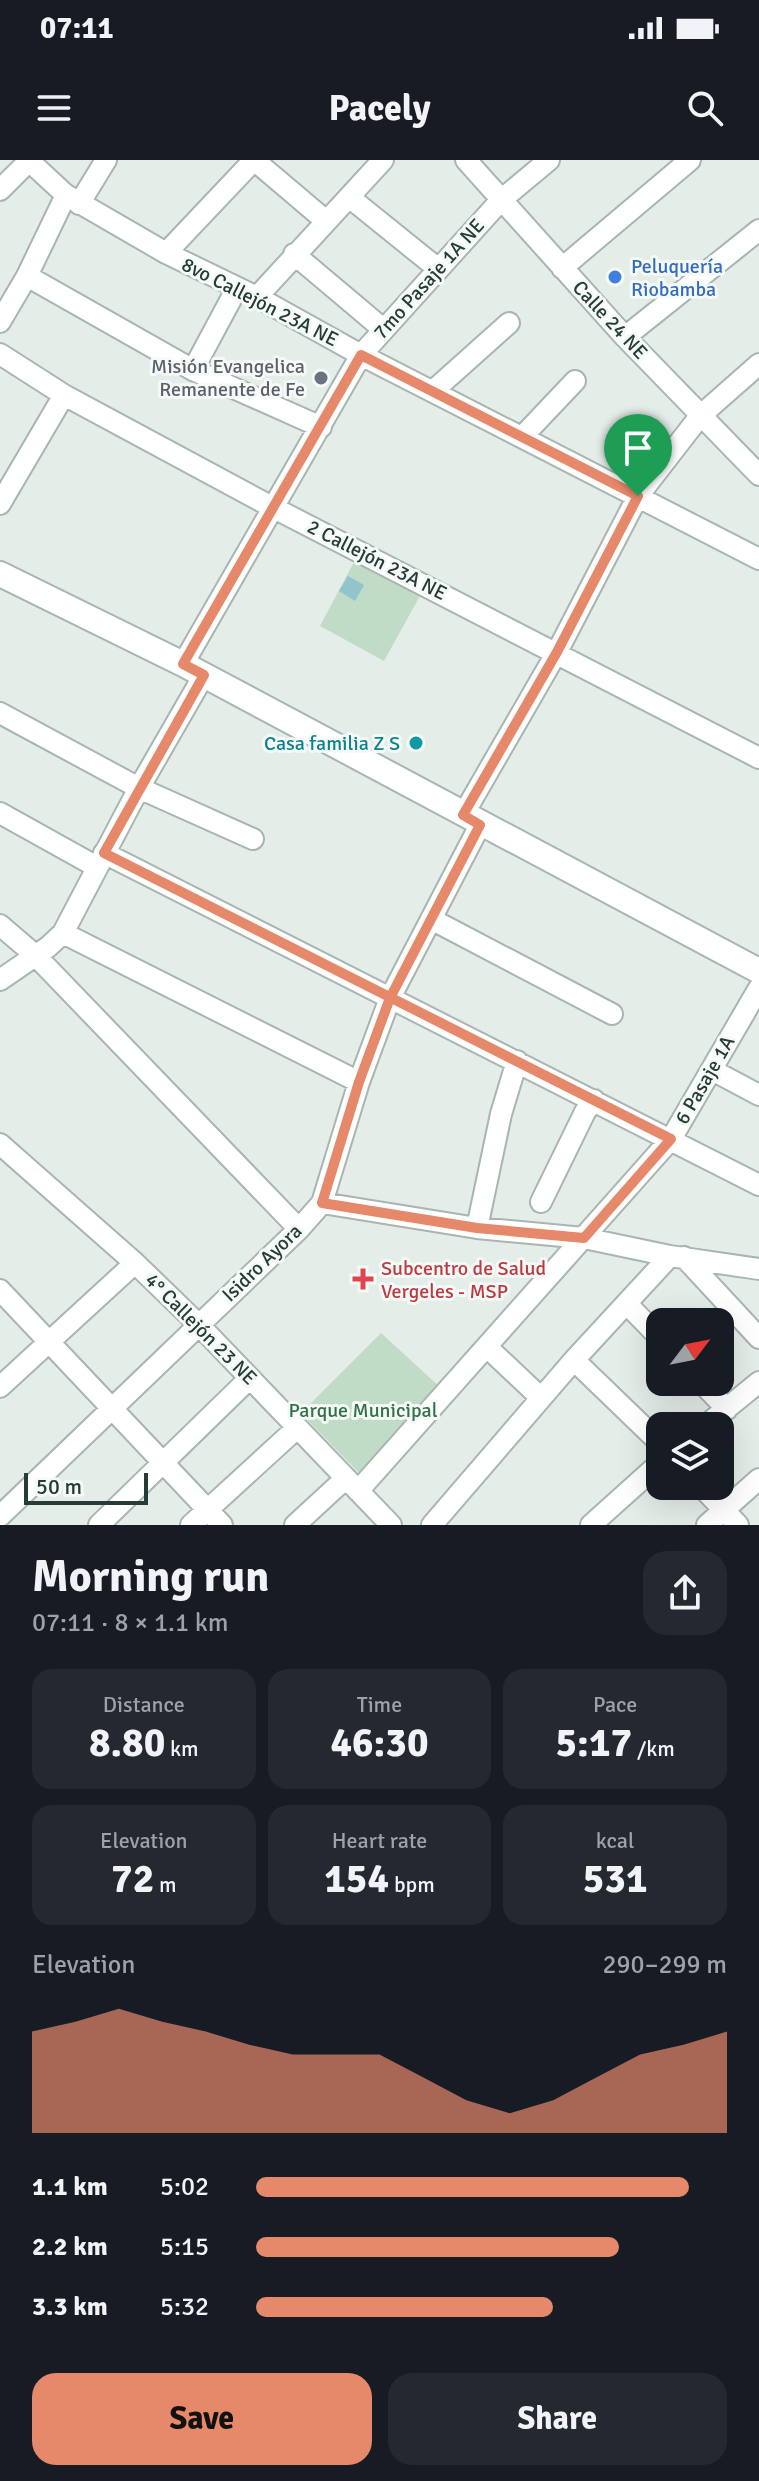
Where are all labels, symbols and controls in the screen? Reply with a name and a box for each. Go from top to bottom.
text: 07:11 [40,10,114,47]
icon: menu [32,86,76,130]
text: Pacely [328,86,431,131]
icon: search [683,86,727,130]
street label: 7mo Pasaje 1A NE [368,213,490,345]
street label: 8vo Callejón 23A NE [178,252,342,352]
place label: Peluquería Riobamba [631,254,723,302]
marker: Peluquería Riobamba [606,268,624,286]
street label: Calle 24 NE [567,275,653,365]
place label: Misión Evangelica Remanente de Fe [151,354,305,402]
marker: Misión Evangelica Remanente de Fe [312,369,330,387]
pin [604,414,672,496]
icon: arrive [616,426,660,470]
street label: 2 Callejón 23A NE [303,514,451,606]
place label: Casa familia Z S [264,731,400,756]
marker: Casa familia Z S [407,734,425,752]
street label: 6 Pasaje 1A [670,1031,740,1129]
street label: Isidro Ayora [217,1219,307,1307]
place label: Subcentro de Salud Vergeles - MSP [381,1256,546,1304]
street label: 4° Callejón 23 NE [140,1268,262,1390]
marker: Subcentro de Salud Vergeles - MSP [352,1268,374,1290]
north arrow [646,1308,734,1396]
map controls [646,1308,734,1500]
park label: Parque Municipal [288,1398,438,1423]
button: layers [646,1412,734,1500]
scale bar [24,1469,148,1505]
text: 50 m [36,1473,82,1500]
text: Morning run [32,1550,269,1604]
button: share [643,1551,727,1635]
text: 07:11 · 8 × 1.1 km [32,1607,228,1639]
text: Distance [103,1691,185,1718]
text: Time [357,1691,402,1718]
text: Pace [593,1691,637,1718]
text: 8.80 [89,1718,165,1768]
text: 46:30 [330,1718,429,1768]
text: 5:17 [556,1718,632,1768]
text: km [165,1735,199,1762]
text: /km [632,1735,675,1762]
text: Elevation [100,1827,188,1854]
text: Heart rate [332,1827,427,1854]
text: kcal [596,1827,634,1854]
text: 72 [111,1854,154,1904]
text: 154 [324,1854,389,1904]
text: 531 [583,1854,648,1904]
text: m [154,1871,177,1898]
text: bpm [389,1871,435,1898]
text: Elevation [32,1949,136,1981]
text: 290–299 m [603,1949,727,1981]
text: 1.1 km [32,2171,108,2203]
text: 5:02 [160,2171,209,2203]
text: 2.2 km [32,2231,108,2263]
text: 5:15 [160,2231,209,2263]
text: 3.3 km [32,2291,108,2323]
text: 5:32 [160,2291,209,2323]
button: Save [32,2373,372,2465]
button: Share [388,2373,727,2465]

